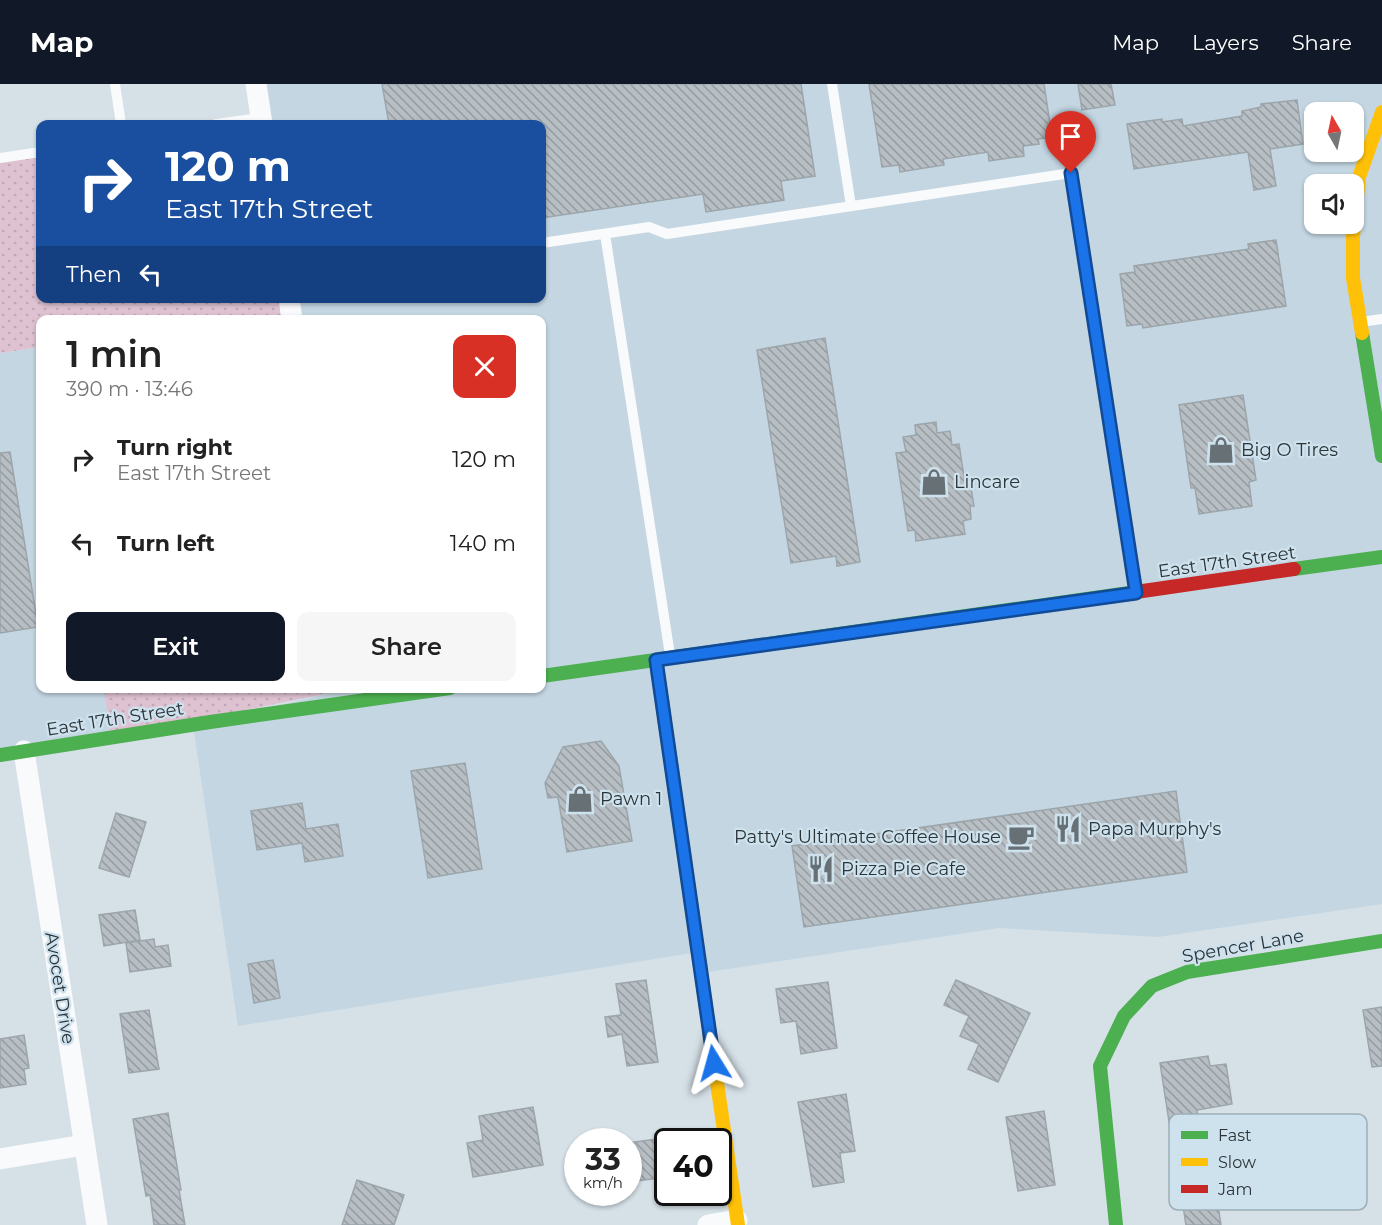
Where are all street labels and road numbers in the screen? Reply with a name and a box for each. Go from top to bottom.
street label: East 17th Street [1157,541,1297,583]
street label: East 17th Street [45,697,185,741]
street label: Spencer Lane [1180,924,1306,968]
street label: Avocet Drive [40,930,80,1046]

